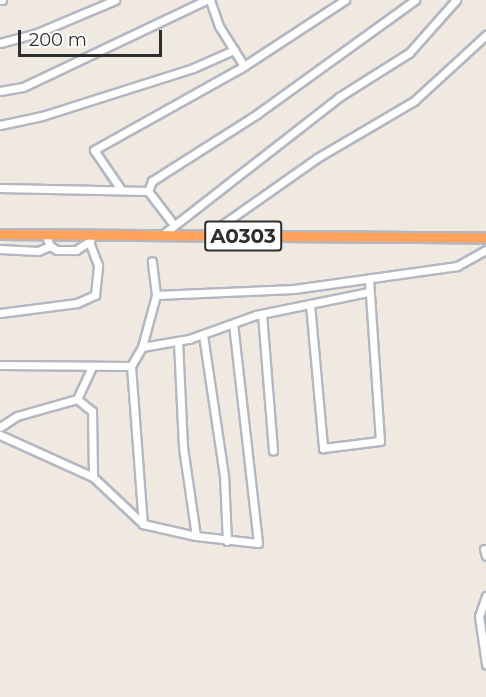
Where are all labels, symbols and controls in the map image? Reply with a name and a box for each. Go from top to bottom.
scale bar [21,18,165,56]
text: 200 m [29,29,87,51]
road number: A0303 [204,219,282,253]

